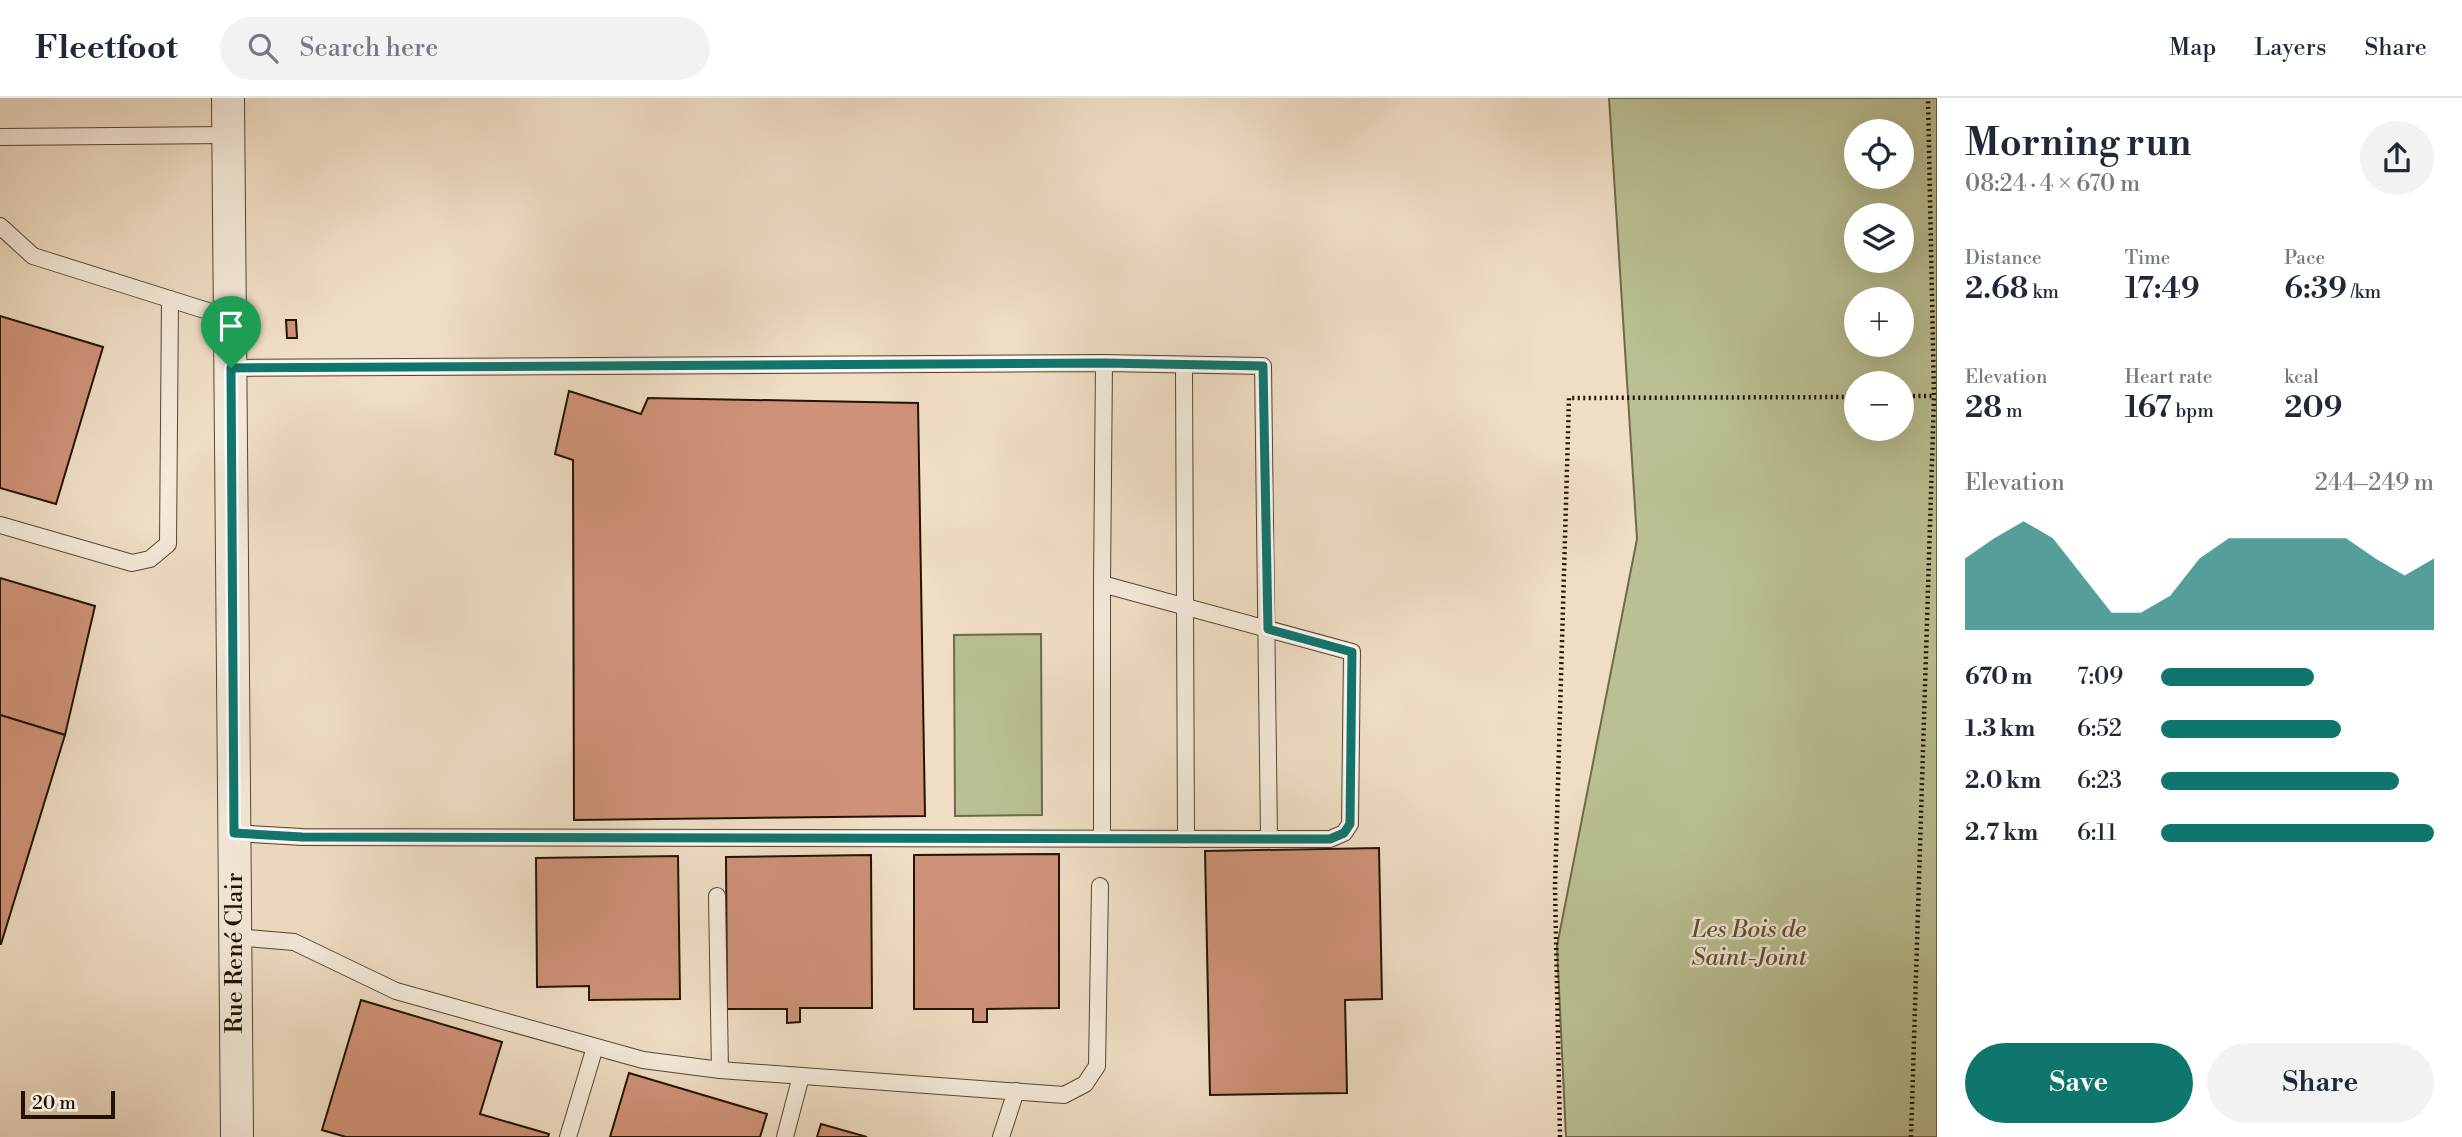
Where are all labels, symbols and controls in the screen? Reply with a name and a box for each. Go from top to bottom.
search box [220,17,710,80]
text: Fleetfoot [35,28,178,69]
icon: search [244,29,282,67]
text: Search here [300,32,438,64]
text: Map [2169,33,2216,63]
text: Layers [2254,33,2326,63]
text: Share [2364,33,2427,63]
map controls [1844,119,1914,441]
button: locate [1844,119,1914,189]
text: Morning run [1965,120,2191,167]
button: share [2360,121,2434,195]
text: 08:24 · 4 × 670 m [1965,170,2140,198]
button: layers [1844,203,1914,273]
text: Distance [1965,246,2042,270]
text: Time [2125,246,2170,270]
text: Pace [2284,246,2325,270]
text: 2.68 [1965,270,2028,308]
text: 17:49 [2125,270,2200,308]
text: 6:39 [2284,270,2347,308]
text: km [2028,280,2059,304]
text: /km [2347,280,2381,304]
button: + [1844,287,1914,357]
pin [201,296,261,368]
icon: arrive [212,307,250,345]
text: Elevation [1965,365,2047,389]
text: Heart rate [2125,365,2212,389]
text: kcal [2284,365,2319,389]
button: − [1844,371,1914,441]
text: 28 [1965,389,2002,427]
text: 167 [2125,389,2172,427]
text: 209 [2284,389,2342,427]
text: m [2002,399,2023,423]
text: bpm [2172,399,2214,423]
text: Elevation [1965,469,2065,497]
text: 244–249 m [2315,469,2434,497]
text: 670 m [1965,663,2033,691]
text: 7:09 [2077,663,2123,691]
text: 1.3 km [1965,715,2035,743]
text: 6:52 [2077,715,2122,743]
text: 2.0 km [1965,767,2041,795]
text: 6:23 [2077,767,2122,795]
text: 2.7 km [1965,819,2038,847]
text: 6:11 [2077,819,2117,847]
street label: Rue René Clair [220,872,250,1034]
park label: Les Bois de Saint-Joint [1691,915,1808,973]
button: Save [1965,1043,2193,1123]
button: Share [2207,1043,2434,1123]
scale bar [21,1088,116,1120]
text: 20 m [32,1091,76,1115]

